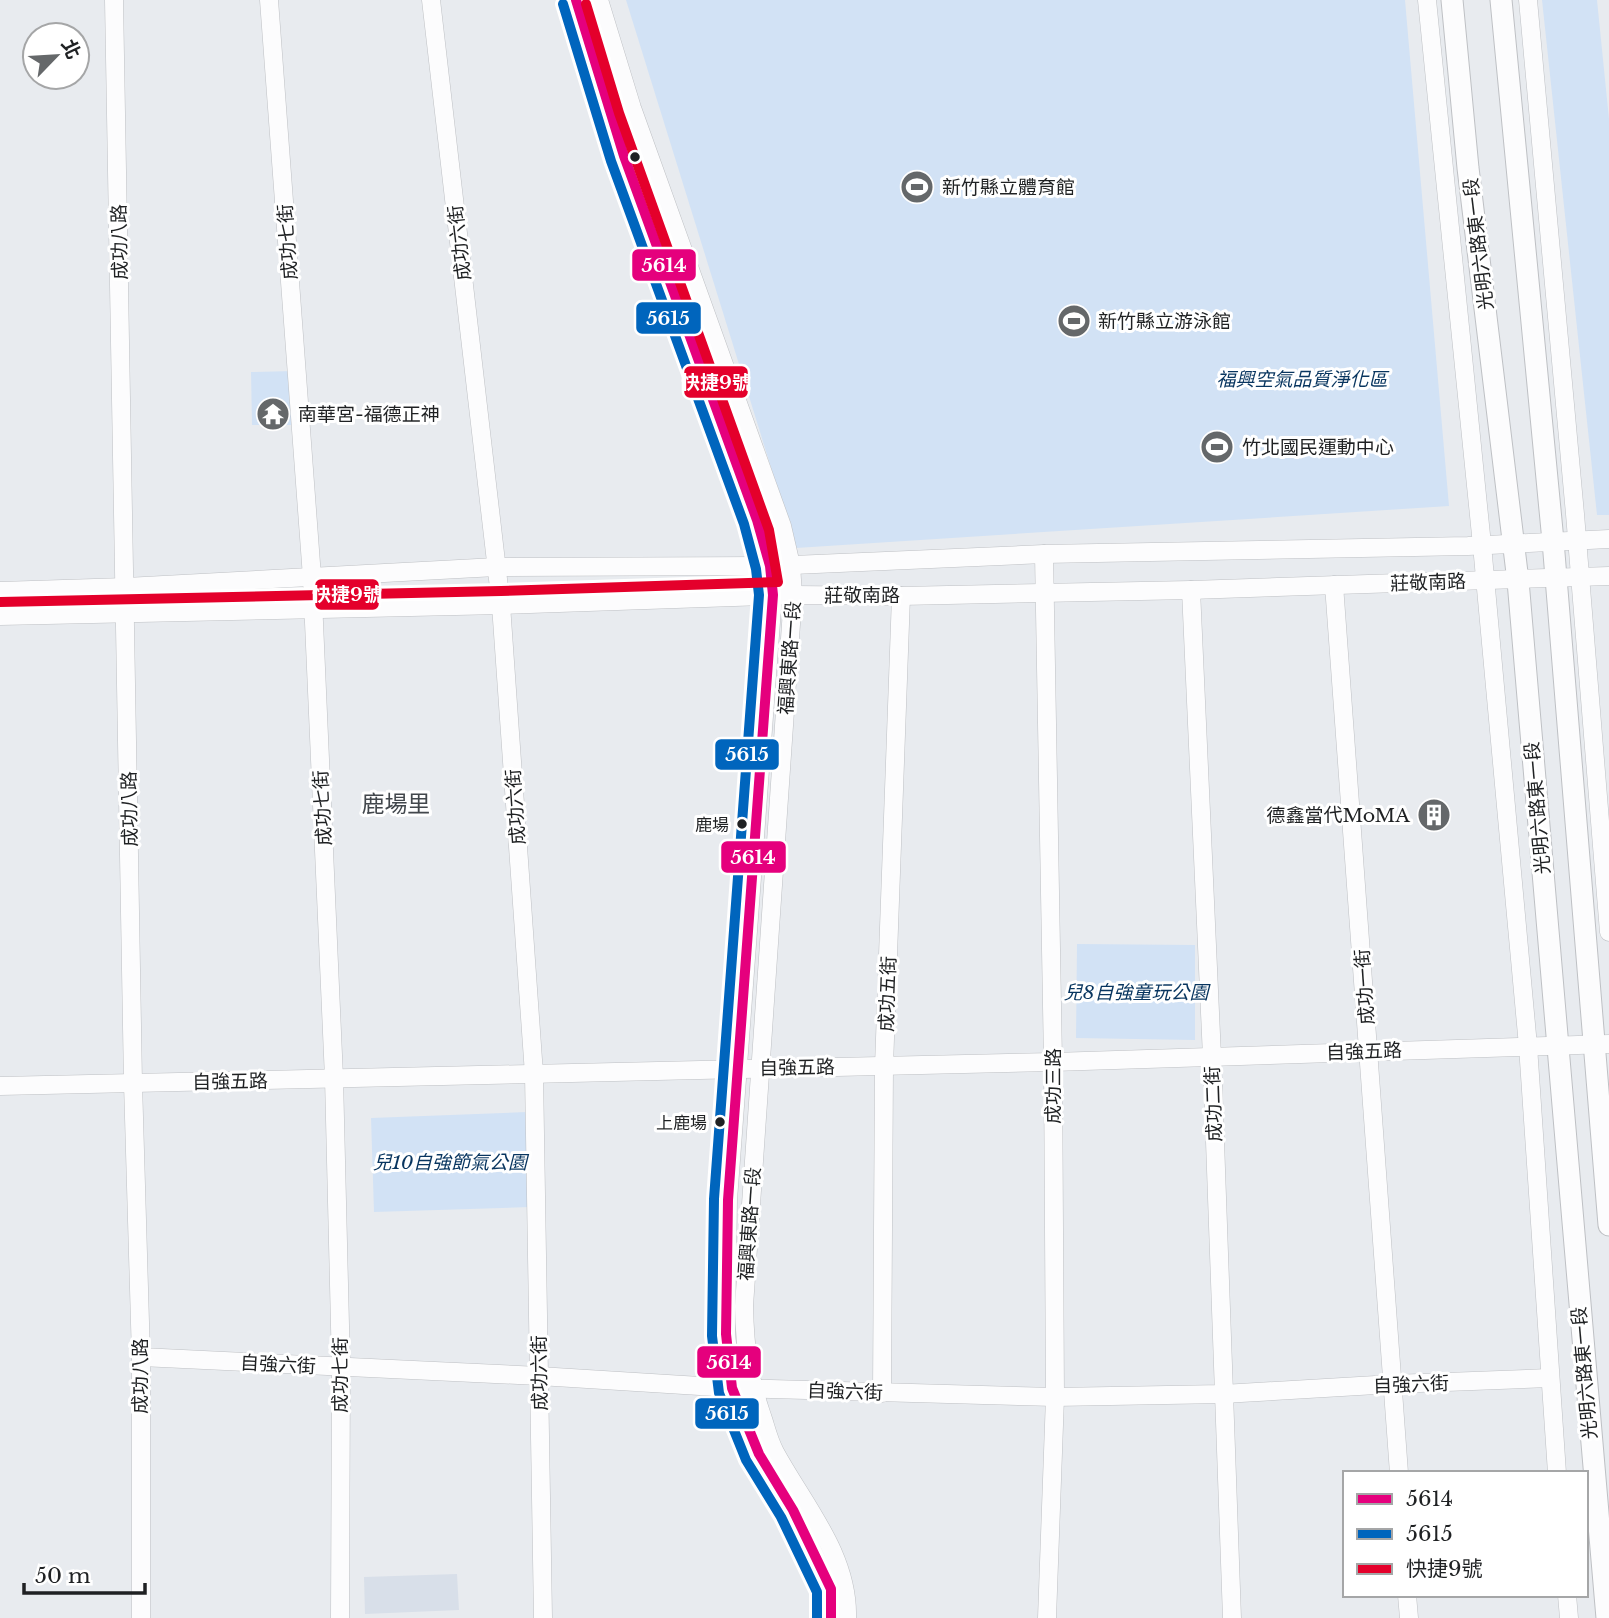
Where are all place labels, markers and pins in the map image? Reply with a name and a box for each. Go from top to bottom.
unlabelled marker [628,150,642,164]
sports icon: 新竹縣立體育館 [898,168,936,206]
place label: 新竹縣立體育館 [942,176,1075,199]
sports icon: 新竹縣立游泳館 [1055,302,1093,340]
place label: 新竹縣立游泳館 [1098,310,1231,333]
temple icon: 南華宮-福德正神 [254,395,292,433]
place label: 南華宮-福德正神 [298,403,440,426]
sports icon: 竹北國民運動中心 [1198,428,1236,466]
place label: 竹北國民運動中心 [1242,436,1394,459]
building icon: 德鑫當代MoMA [1415,796,1453,834]
place label: 德鑫當代MoMA [1267,804,1410,827]
place label: 鹿場 [695,815,729,836]
marker: 鹿場 [735,817,749,831]
place label: 上鹿場 [656,1113,707,1134]
marker: 上鹿場 [713,1115,727,1129]

